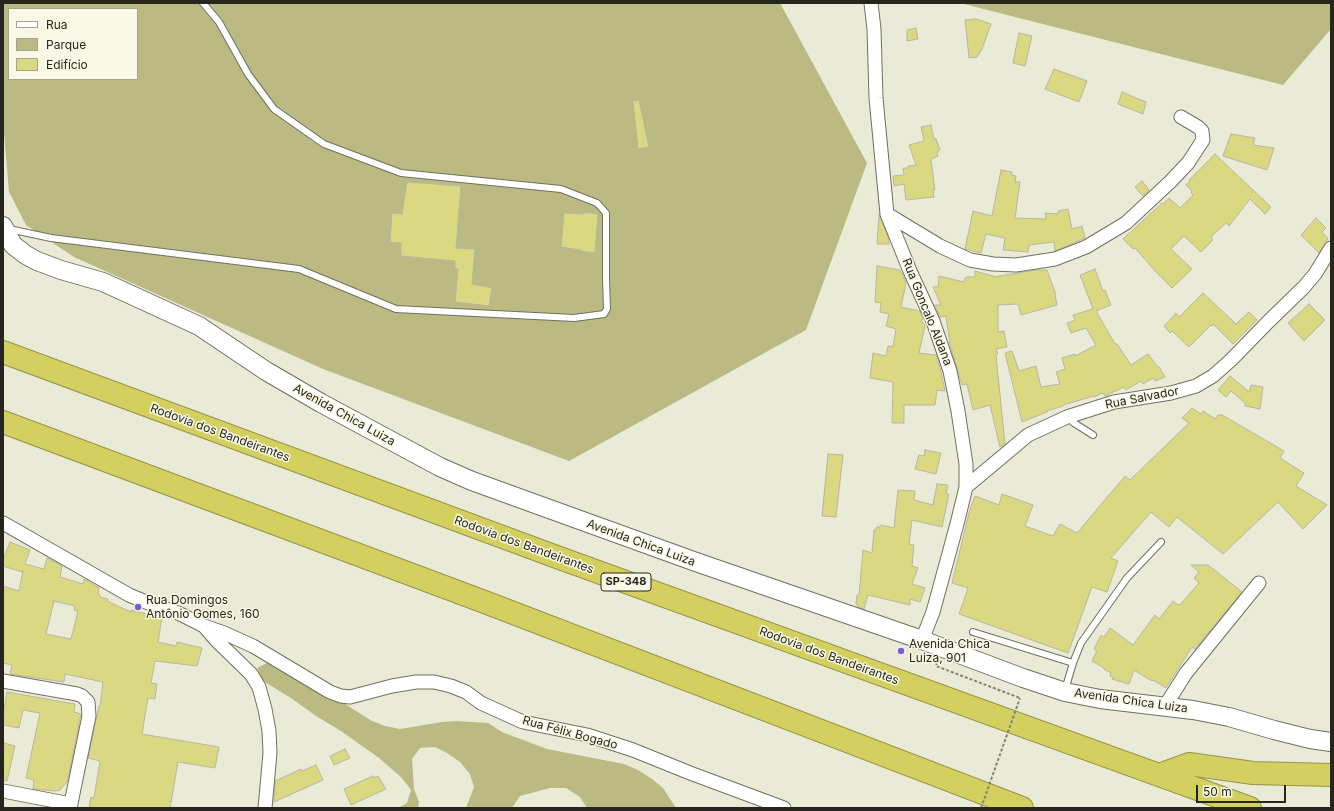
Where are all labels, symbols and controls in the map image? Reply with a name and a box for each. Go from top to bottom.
legend [8,8,138,80]
text: Rua [46,17,68,32]
text: Parque [46,37,86,52]
text: Edifício [46,57,88,72]
street label: Rua Goncalo Aldana [899,256,955,368]
street label: Avenida Chica Luiza [290,381,398,449]
street label: Rua Salvador [1104,384,1180,412]
street label: Rodovia dos Bandeirantes [148,401,292,465]
street label: Rodovia dos Bandeirantes [452,513,596,577]
street label: Avenida Chica Luiza [585,517,697,569]
road number: SP-348 [601,573,651,591]
place label: Rua Domingos Antônio Gomes, 160 [146,593,260,621]
marker: Rua Domingos Antônio Gomes, 160 [133,602,143,612]
street label: Rodovia dos Bandeirantes [757,624,901,688]
place label: Avenida Chica Luiza, 901 [909,637,990,665]
marker: Avenida Chica Luiza, 901 [896,646,906,656]
street label: Avenida Chica Luiza [1073,686,1189,716]
street label: Rua Félix Bogado [521,713,619,753]
scale bar [1198,777,1288,803]
text: 50 m [1203,784,1232,799]

